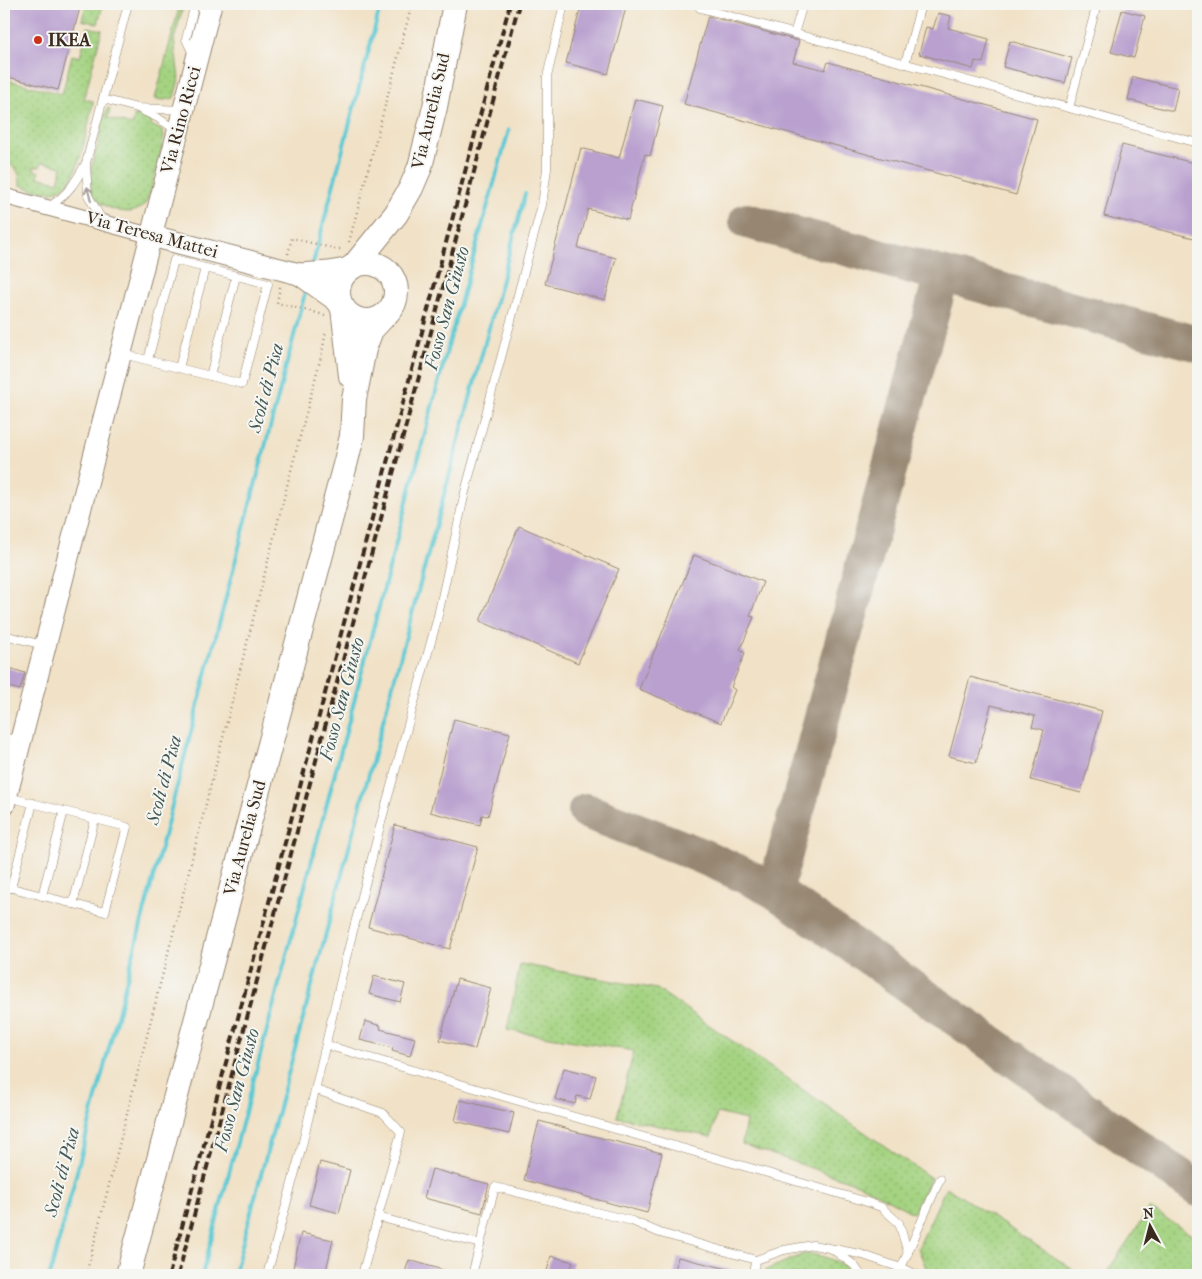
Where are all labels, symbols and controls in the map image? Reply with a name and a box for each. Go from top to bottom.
place label: IKEA [48,30,92,51]
marker: IKEA [32,34,44,46]
street label: Via Aurelia Sud [407,51,455,172]
street label: Via Rino Ricci [156,63,206,177]
one-way arrow [83,187,93,203]
street label: Via Teresa Mattei [83,207,221,263]
water label: Fosso San Giusto [420,244,474,373]
water label: Scoli di Pisa [243,341,289,436]
water label: Fosso San Giusto [315,635,369,764]
water label: Scoli di Pisa [141,733,187,828]
street label: Via Aurelia Sud [219,778,271,899]
water label: Fosso San Giusto [210,1026,264,1155]
water label: Scoli di Pisa [39,1125,85,1220]
north arrow [1124,1202,1174,1252]
text: N [1142,1204,1155,1223]

